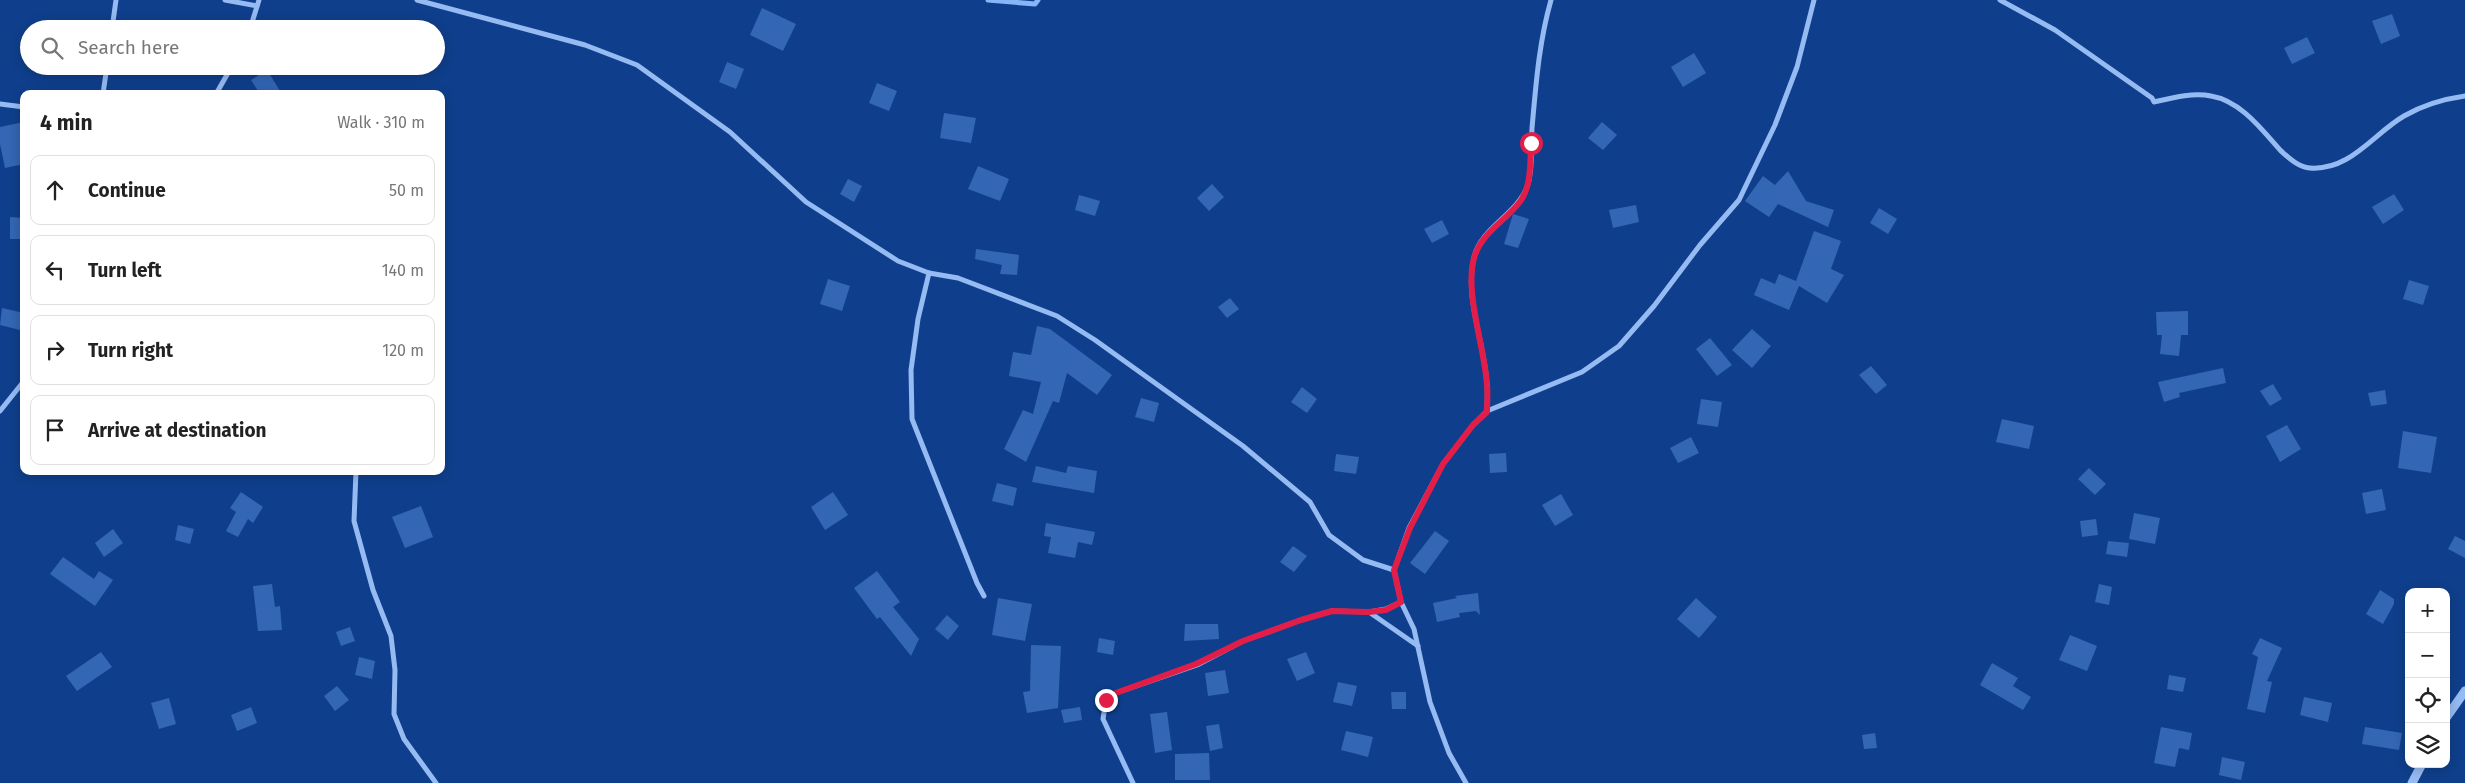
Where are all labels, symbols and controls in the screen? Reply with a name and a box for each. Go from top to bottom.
search box [20,20,445,75]
icon: search [38,34,66,62]
text: Search here [78,36,179,59]
text: 4 min [40,110,93,136]
text: Walk · 310 m [337,113,425,132]
route start [1520,132,1543,155]
icon: ahead [41,176,69,204]
text: Continue [88,179,166,202]
text: 50 m [389,181,424,200]
icon: left [41,256,69,284]
text: Turn left [88,259,162,282]
text: 140 m [382,261,424,280]
icon: right [41,336,69,364]
text: Turn right [88,339,173,362]
text: 120 m [382,341,424,360]
icon: arrive [41,416,69,444]
text: Arrive at destination [88,419,267,442]
map controls [2405,588,2450,768]
button: + [2405,588,2450,633]
button: − [2405,633,2450,678]
button: locate [2405,678,2450,723]
route end [1095,689,1118,712]
button: layers [2405,723,2450,768]

